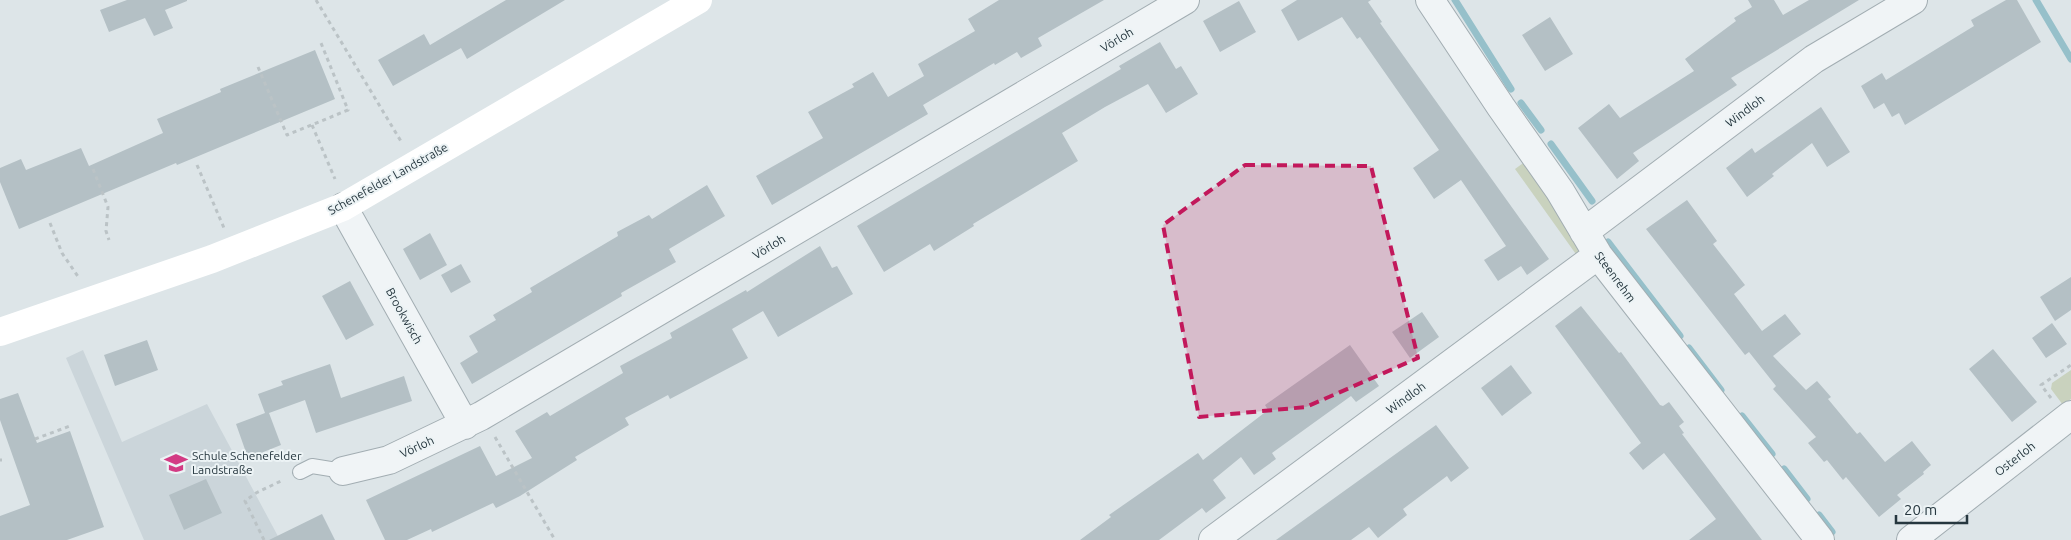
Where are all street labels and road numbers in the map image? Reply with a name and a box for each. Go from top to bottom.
street label: Vörloh [1098,25,1135,54]
street label: Windloh [1723,92,1767,129]
street label: Schenefelder Landstraße [326,140,450,217]
street label: Vörloh [750,232,787,261]
street label: Steenrehm [1592,249,1638,304]
street label: Brookwisch [384,285,425,346]
street label: Windloh [1384,379,1428,416]
street label: Vörloh [398,433,436,460]
street label: Osterloh [1992,439,2037,478]

